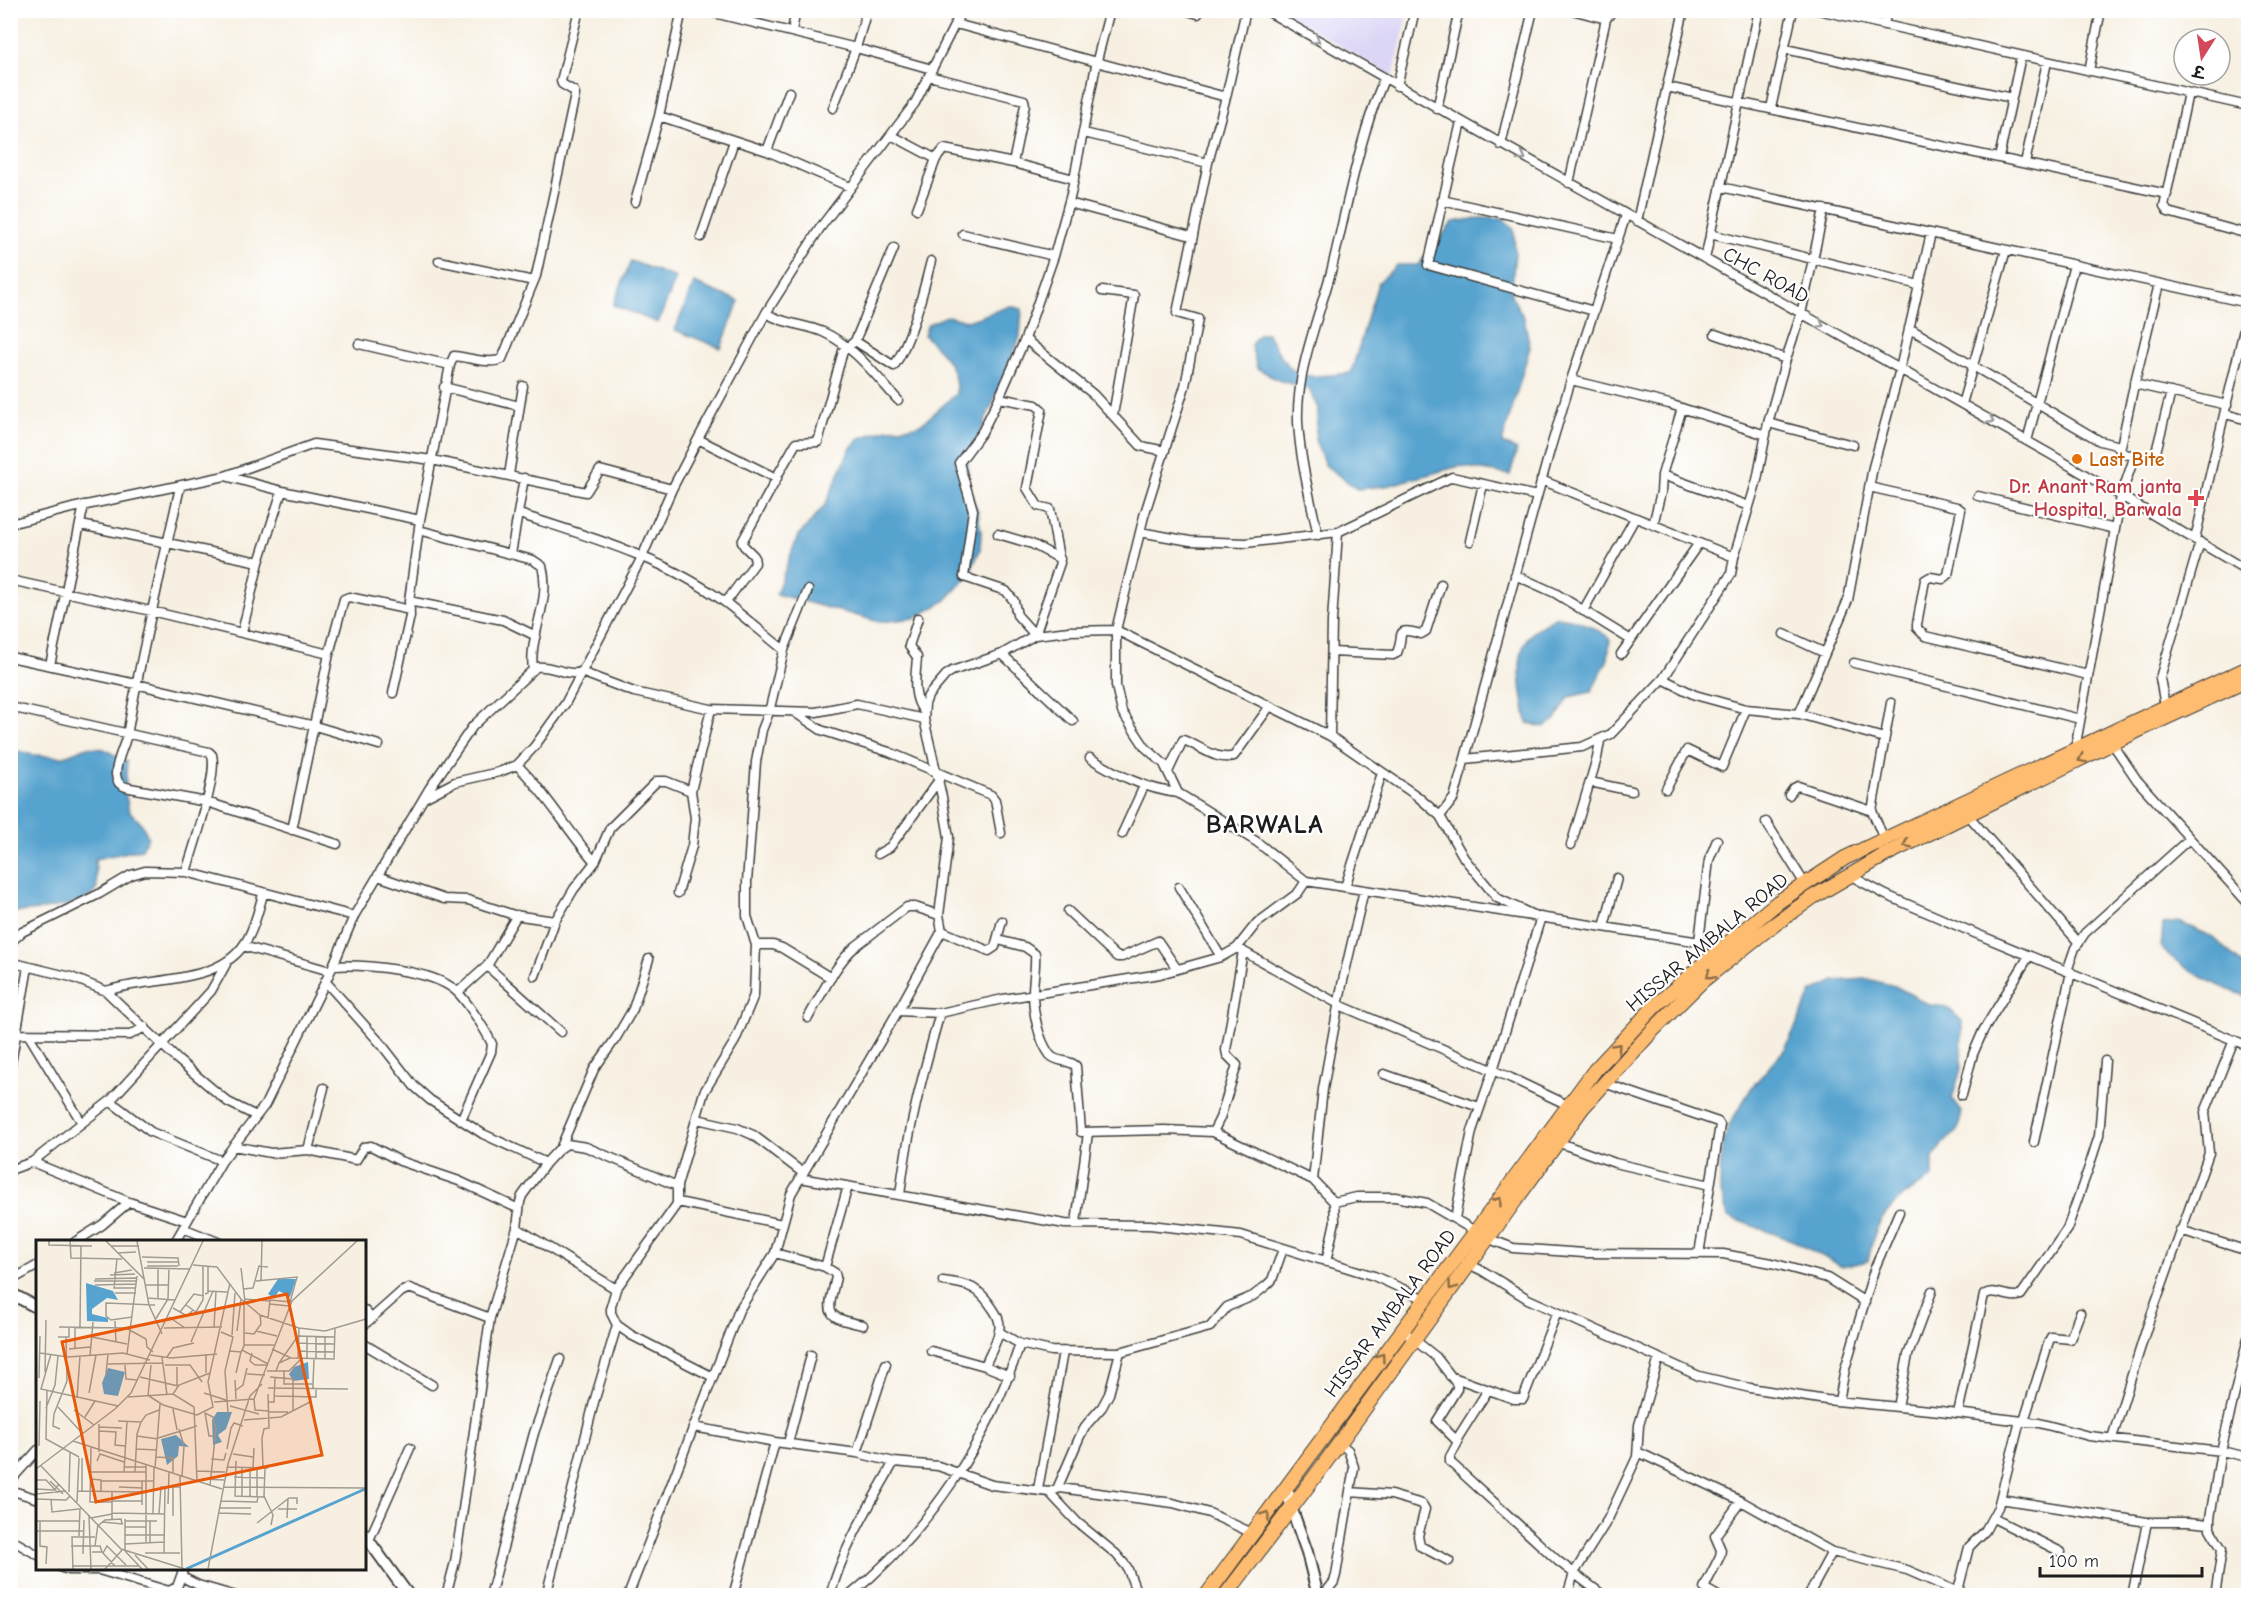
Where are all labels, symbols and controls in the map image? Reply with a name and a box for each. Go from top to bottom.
north arrow [2172,27,2232,87]
one-way arrow [1310,32,1320,44]
text: उ [2191,61,2208,81]
one-way arrow [1516,149,1526,161]
street label: CHC ROAD [1719,242,1813,308]
one-way arrow [1814,317,1824,328]
one-way arrow [1984,413,1994,424]
place label: Last Bite [2089,448,2165,471]
marker: Last Bite [2070,452,2084,466]
place label: Dr. Anant Ram janta Hospital, Barwala [2009,475,2182,521]
marker: Dr. Anant Ram janta Hospital, Barwala [2187,489,2205,507]
one-way arrow [2077,751,2088,763]
district label: BARWALA [1206,810,1324,840]
one-way arrow [1902,837,1913,849]
street label: HISSAR AMBALA ROAD [1621,868,1793,1016]
one-way arrow [1706,968,1717,979]
one-way arrow [1610,1043,1621,1054]
one-way arrow [1490,1197,1501,1208]
street label: HISSAR AMBALA ROAD [1319,1225,1461,1401]
inset map [36,1240,366,1570]
one-way arrow [1448,1280,1459,1291]
one-way arrow [1374,1353,1385,1364]
one-way arrow [1258,1510,1269,1521]
scale bar [2040,1540,2202,1578]
text: 100 m [2049,1551,2099,1572]

